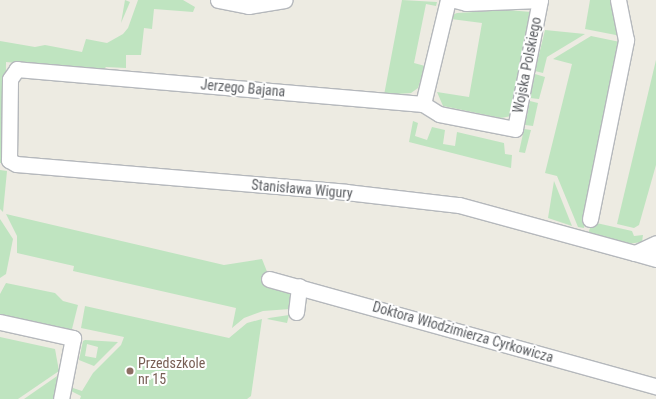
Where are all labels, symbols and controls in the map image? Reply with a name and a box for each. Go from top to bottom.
street label: Wojska Polskiego [509,16,545,114]
street label: Jerzego Bajana [200,76,286,100]
street label: Stanisława Wigury [251,176,353,202]
street label: Doktora Włodzimierza Cyrkowicza [371,298,555,366]
place label: Przedszkole nr 15 [138,355,205,388]
marker: Przedszkole nr 15 [125,366,135,376]

